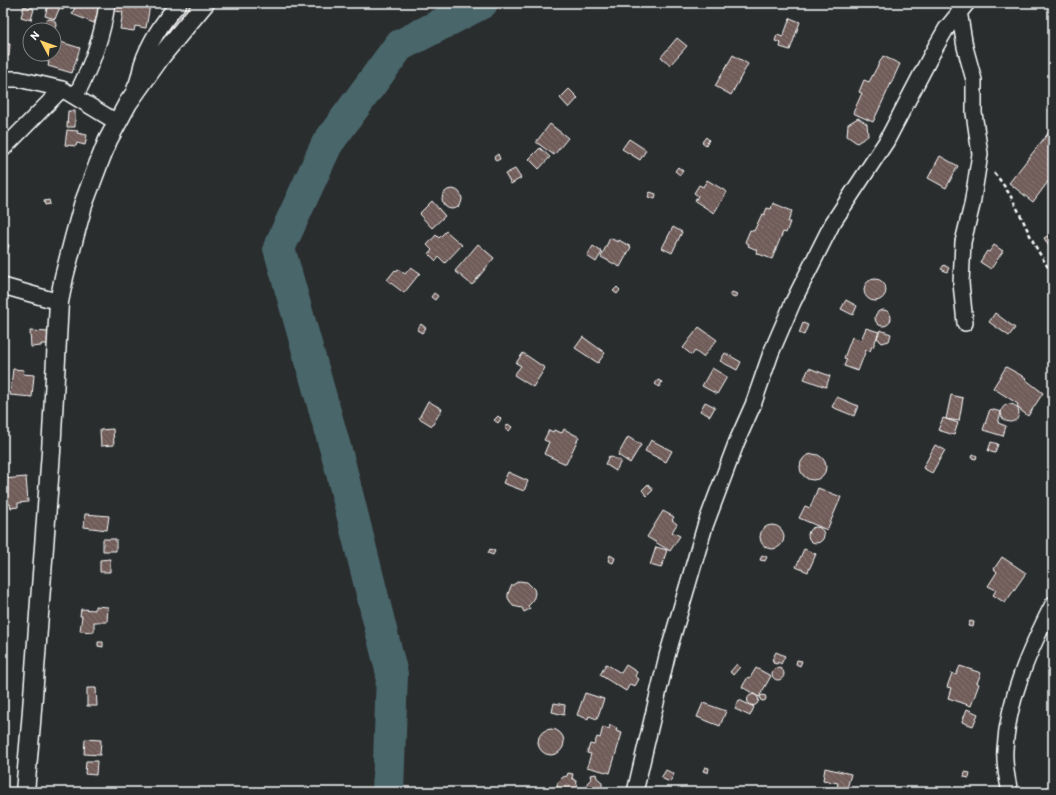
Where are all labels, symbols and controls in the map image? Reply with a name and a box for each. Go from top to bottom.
north arrow [22,22,62,62]
text: N [27,29,42,43]

